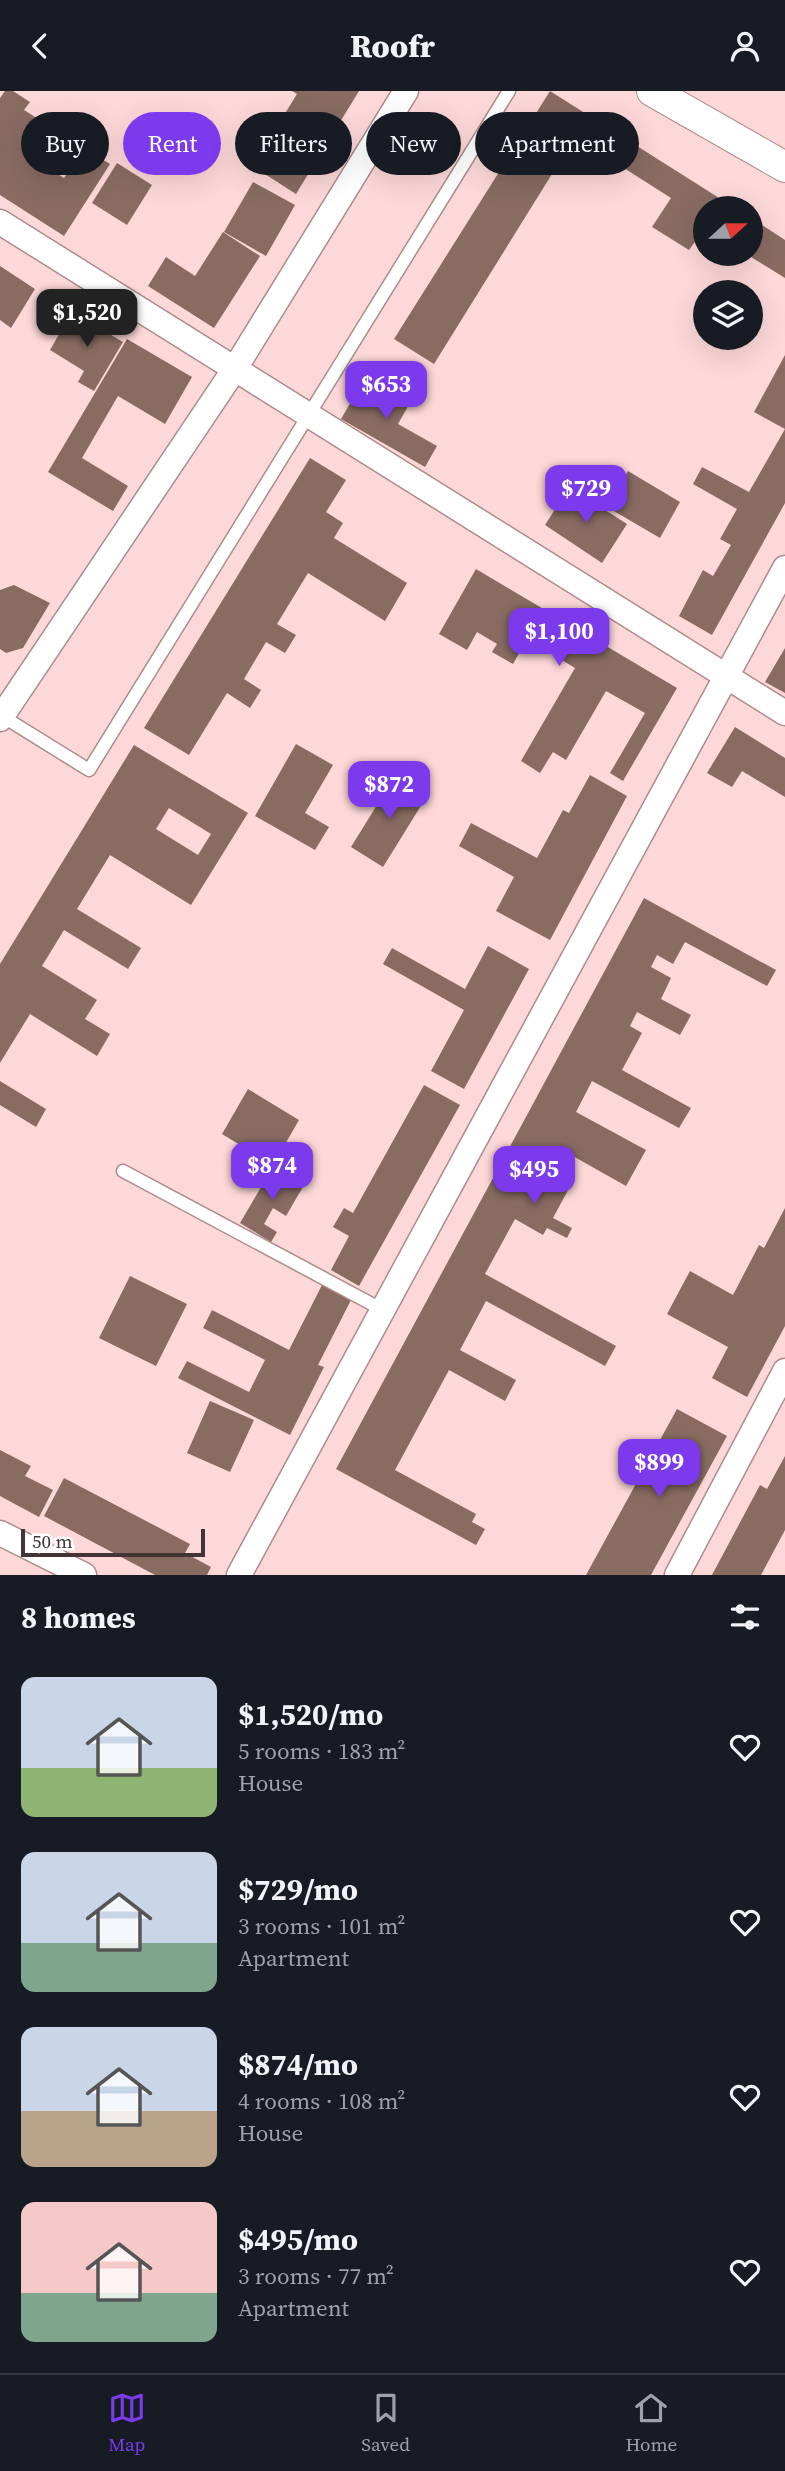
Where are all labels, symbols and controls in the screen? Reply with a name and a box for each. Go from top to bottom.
text: Roofr [350,24,435,68]
icon: back [21,27,59,65]
icon: person [726,27,764,65]
chip: Buy [21,112,109,175]
chip: Rent [123,112,221,175]
chip: Filters [235,112,352,175]
chip: New [366,112,461,175]
chip: Apartment [475,112,639,175]
north arrow [693,196,763,266]
map controls [693,196,763,350]
button: layers [693,280,763,350]
pin: $1,520 [30,289,144,349]
text: $1,520 [52,296,122,328]
pin: $653 [345,361,427,421]
text: $653 [361,368,411,400]
pin: $729 [545,465,627,525]
text: $729 [561,472,611,504]
pin: $1,100 [502,609,616,668]
text: $1,100 [524,615,594,647]
pin: $872 [348,761,430,821]
text: $872 [364,768,414,800]
pin: $874 [231,1143,313,1202]
pin: $495 [493,1147,575,1206]
text: $874 [247,1149,297,1181]
text: $495 [509,1153,559,1185]
pin: $899 [618,1439,700,1499]
text: $899 [634,1446,684,1478]
scale bar [21,1526,205,1558]
text: 50 m [32,1528,73,1554]
text: 8 homes [21,1597,136,1638]
icon: filters [726,1598,764,1636]
text: $1,520/mo [238,1694,383,1735]
icon: home [77,1705,161,1789]
icon: heart [726,1728,764,1766]
text: 5 rooms · 183 m² [238,1735,405,1767]
text: House [238,1767,303,1799]
text: $729/mo [238,1869,358,1910]
icon: home [77,1880,161,1964]
icon: heart [726,1903,764,1941]
text: 3 rooms · 101 m² [238,1910,405,1942]
text: Apartment [238,1942,349,1974]
text: $874/mo [238,2044,358,2085]
icon: home [77,2055,161,2139]
icon: heart [726,2078,764,2116]
text: 4 rooms · 108 m² [238,2085,405,2117]
text: House [238,2117,303,2149]
text: $495/mo [238,2219,358,2260]
icon: home [77,2230,161,2314]
icon: heart [726,2253,764,2291]
text: 3 rooms · 77 m² [238,2260,394,2292]
text: Apartment [238,2292,349,2324]
tab: Map [108,2389,146,2457]
tab: Saved [361,2389,410,2457]
tab: Home [625,2389,677,2457]

